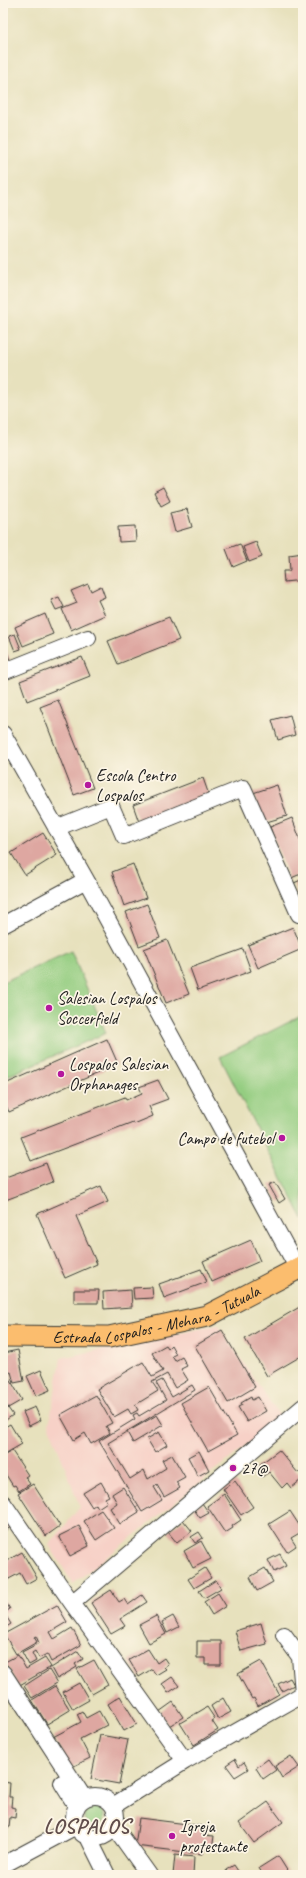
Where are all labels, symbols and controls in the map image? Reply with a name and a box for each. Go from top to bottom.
place label: Escola Centro Lospalos [96,765,177,806]
marker: Escola Centro Lospalos [83,780,93,790]
place label: Salesian Lospalos Soccerfield [57,988,158,1029]
marker: Salesian Lospalos Soccerfield [44,1003,54,1013]
place label: Lospalos Salesian Orphanages [69,1054,169,1095]
marker: Lospalos Salesian Orphanages [56,1069,66,1079]
place label: Campo de futebol [178,1128,277,1149]
marker: Campo de futebol [277,1133,287,1143]
street label: Estrada Lospalos - Mehara - Tutuala [53,1279,265,1348]
place label: 27@ [241,1458,268,1479]
marker: 27@ [228,1463,238,1473]
district label: LOSPALOS [44,1813,134,1839]
place label: Igreja protestante [180,1816,248,1857]
marker: Igreja protestante [167,1831,177,1841]

